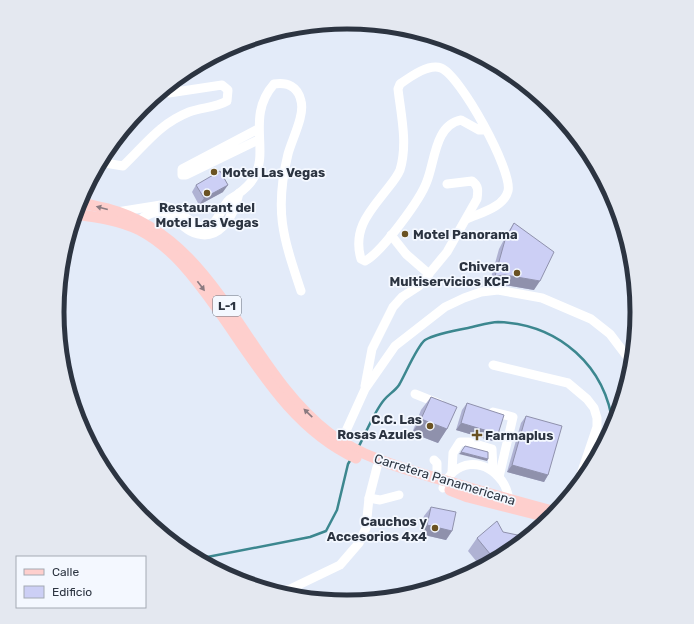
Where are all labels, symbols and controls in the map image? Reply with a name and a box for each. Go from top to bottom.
place label: Motel Las Vegas [222,165,325,180]
marker: Motel Las Vegas [209,167,219,177]
marker: Restaurant del Motel Las Vegas [202,188,212,198]
place label: Restaurant del Motel Las Vegas [155,200,259,230]
one-way arrow [96,204,108,210]
place label: Motel Panorama [413,227,518,242]
marker: Motel Panorama [400,229,410,239]
place label: Chivera Multiservicios KCF [390,259,509,289]
marker: Chivera Multiservicios KCF [512,268,522,278]
one-way arrow [197,281,205,292]
road number: L-1 [213,296,241,316]
one-way arrow [303,409,313,418]
place label: C.C. Las Rosas Azules [337,412,422,442]
marker: C.C. Las Rosas Azules [425,421,435,431]
place label: Farmaplus [485,428,553,443]
marker: Farmaplus [472,430,482,440]
street label: Carretera Panamericana [372,451,517,508]
place label: Cauchos y Accesorios 4x4 [327,514,427,544]
marker: Cauchos y Accesorios 4x4 [430,523,440,533]
legend [16,556,146,608]
text: Calle [52,565,79,579]
text: Edificio [52,585,92,599]

